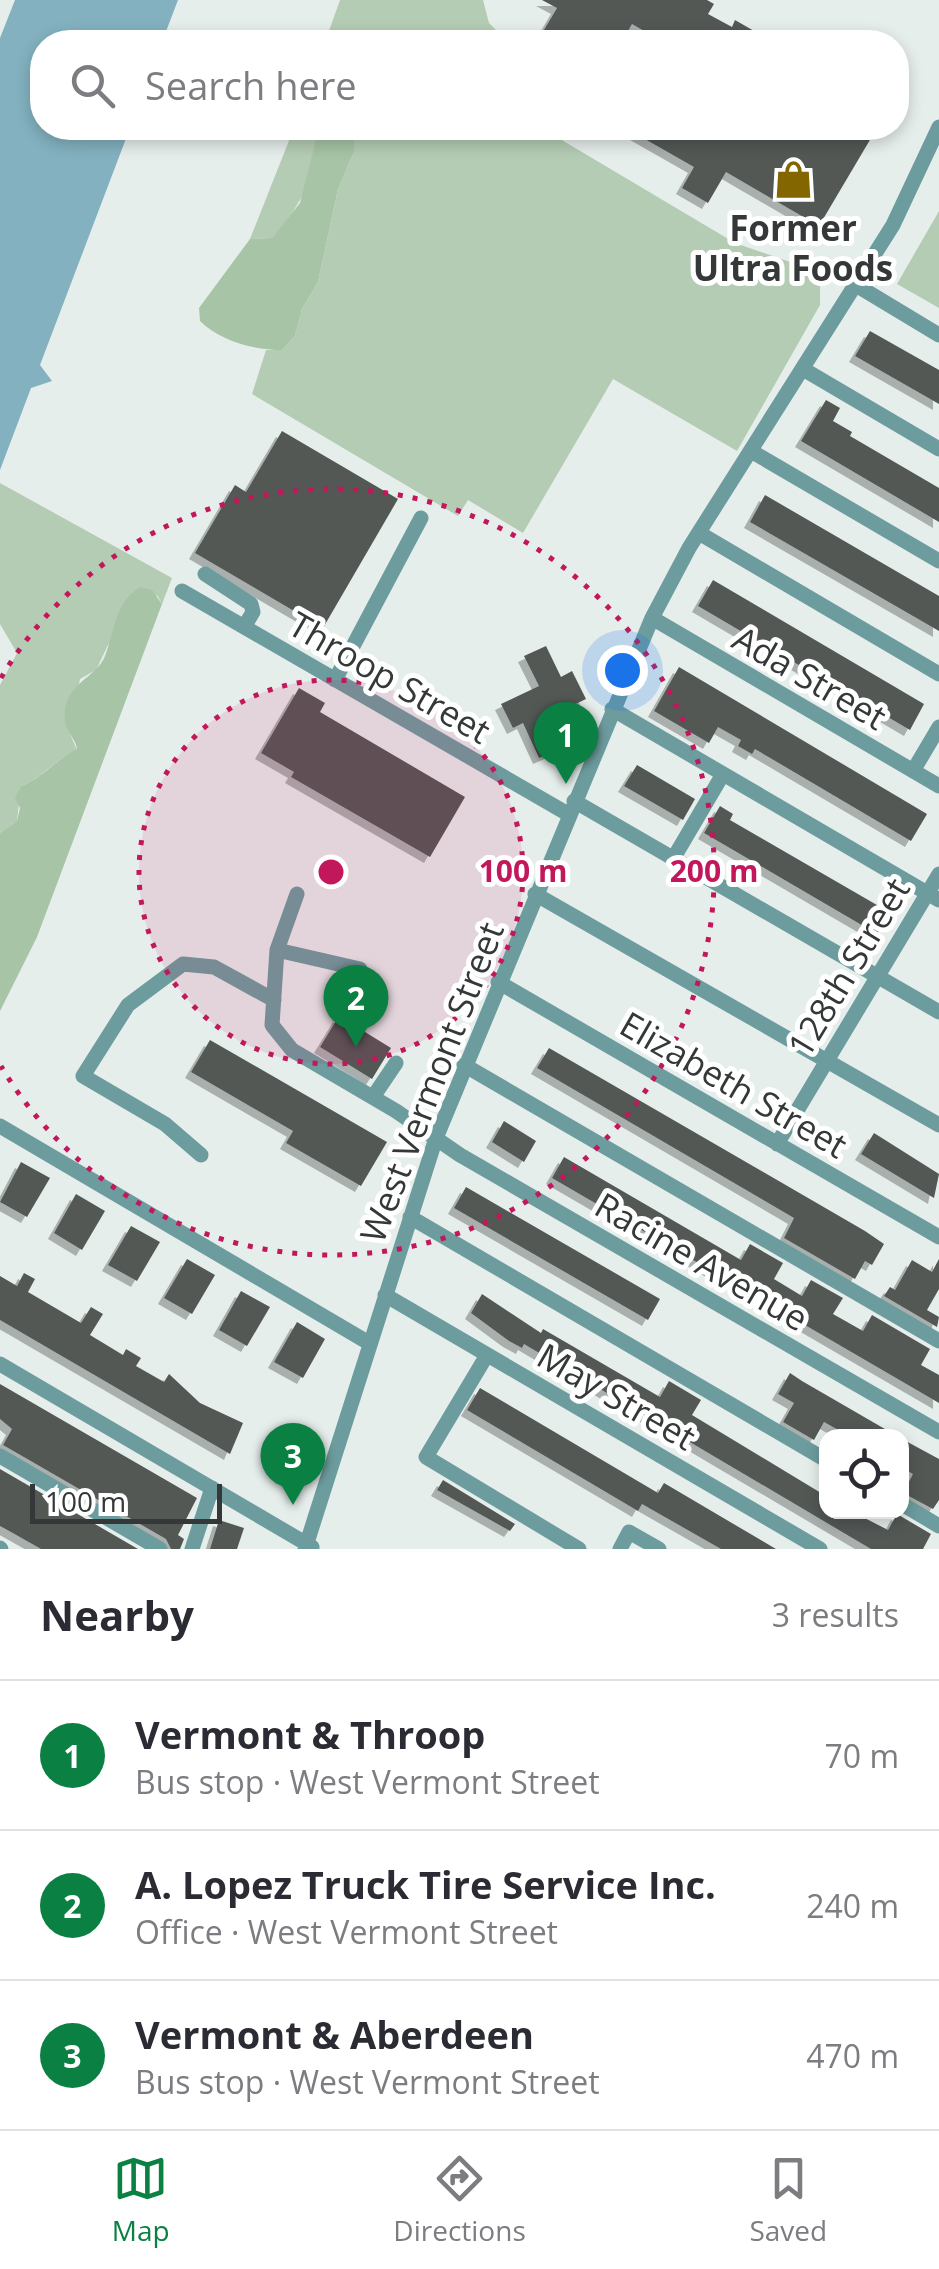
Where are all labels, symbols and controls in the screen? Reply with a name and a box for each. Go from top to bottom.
search box [30,30,909,140]
icon: search [65,58,120,113]
text: Search here [145,59,357,111]
shop icon: Former Ultra Foods [772,159,814,201]
place label: Former Ultra Foods [693,204,893,291]
street label: Throop Street [281,600,499,754]
street label: Ada Street [725,614,895,740]
your location [597,645,648,696]
pin: 1 [534,702,598,784]
text: 100 m [479,850,567,891]
text: 200 m [670,850,758,891]
centre of rings [313,854,349,890]
street label: 128th Street [776,869,920,1065]
street label: West Vermont Street [348,915,514,1249]
pin: 2 [324,964,388,1047]
street label: Elizabeth Street [612,1000,856,1168]
street label: Racine Avenue [587,1181,817,1341]
street label: May Street [529,1332,705,1460]
pin: 3 [260,1422,326,1505]
map controls [819,1429,909,1519]
button: locate [819,1429,909,1519]
scale bar [30,1479,222,1524]
text: 100 m [45,1482,126,1520]
text: Nearby [40,1586,194,1643]
text: 3 results [772,1593,899,1636]
text: Vermont & Throop [135,1708,485,1760]
text: 1 [63,1734,82,1777]
text: 70 m [824,1734,899,1777]
text: Bus stop · West Vermont Street [135,1760,600,1803]
text: A. Lopez Truck Tire Service Inc. [135,1858,716,1910]
text: 2 [63,1884,82,1927]
text: 240 m [806,1884,899,1927]
text: Office · West Vermont Street [135,1910,558,1953]
text: Vermont & Aberdeen [135,2008,534,2060]
text: 3 [63,2034,82,2077]
text: 470 m [806,2034,899,2077]
text: Bus stop · West Vermont Street [135,2060,600,2103]
tab: Map [112,2151,170,2249]
tab: Directions [393,2151,526,2249]
tab: Saved [749,2151,827,2249]

